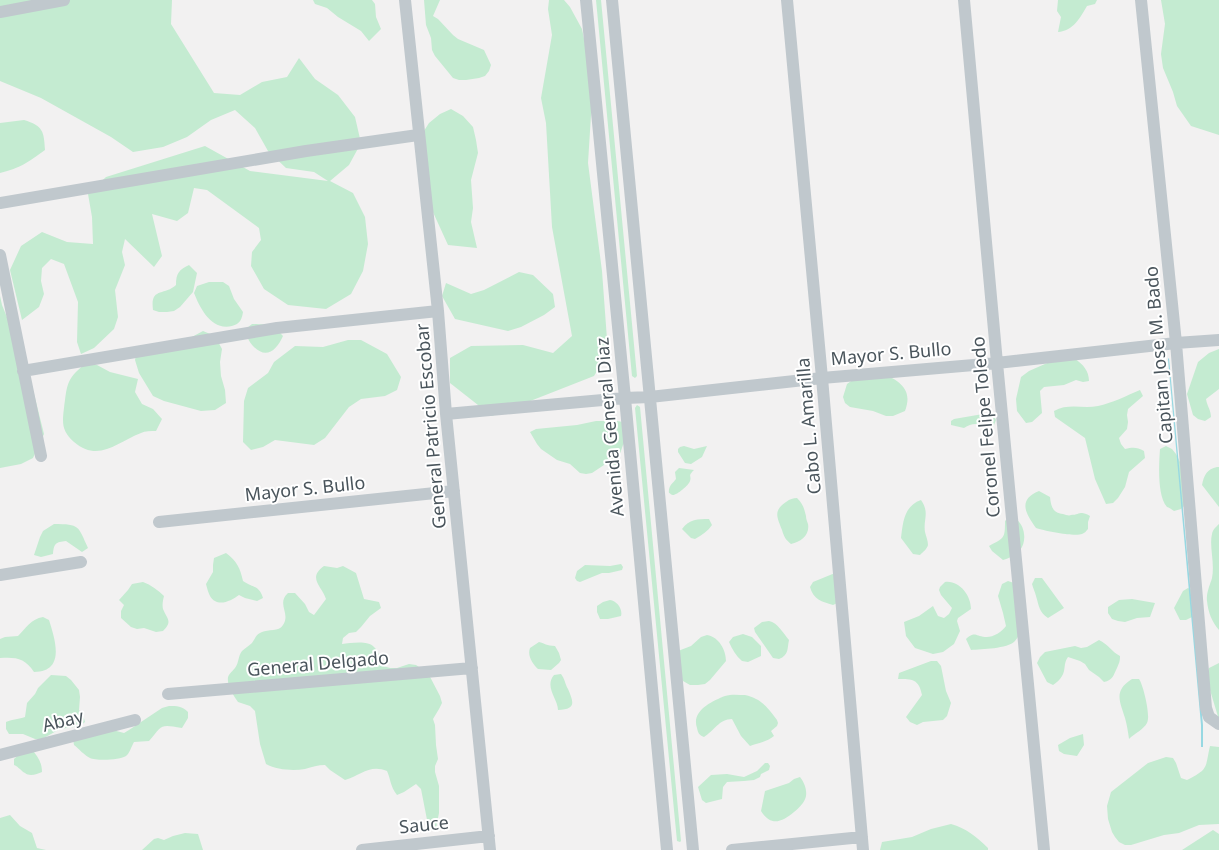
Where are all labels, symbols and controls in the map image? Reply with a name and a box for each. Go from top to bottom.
street label: Capitan Jose M. Bado [1138,265,1178,445]
street label: General Patricio Escobar [409,322,451,530]
street label: Coronel Felipe Toledo [965,335,1005,519]
street label: Avenida General Diaz [589,336,629,518]
street label: Mayor S. Bullo [830,336,952,370]
street label: Cabo L. Amarilla [790,357,826,495]
street label: Mayor S. Bullo [243,470,366,506]
street label: General Delgado [246,645,390,681]
street label: Abay [40,703,87,737]
street label: Sauce [398,809,450,839]

